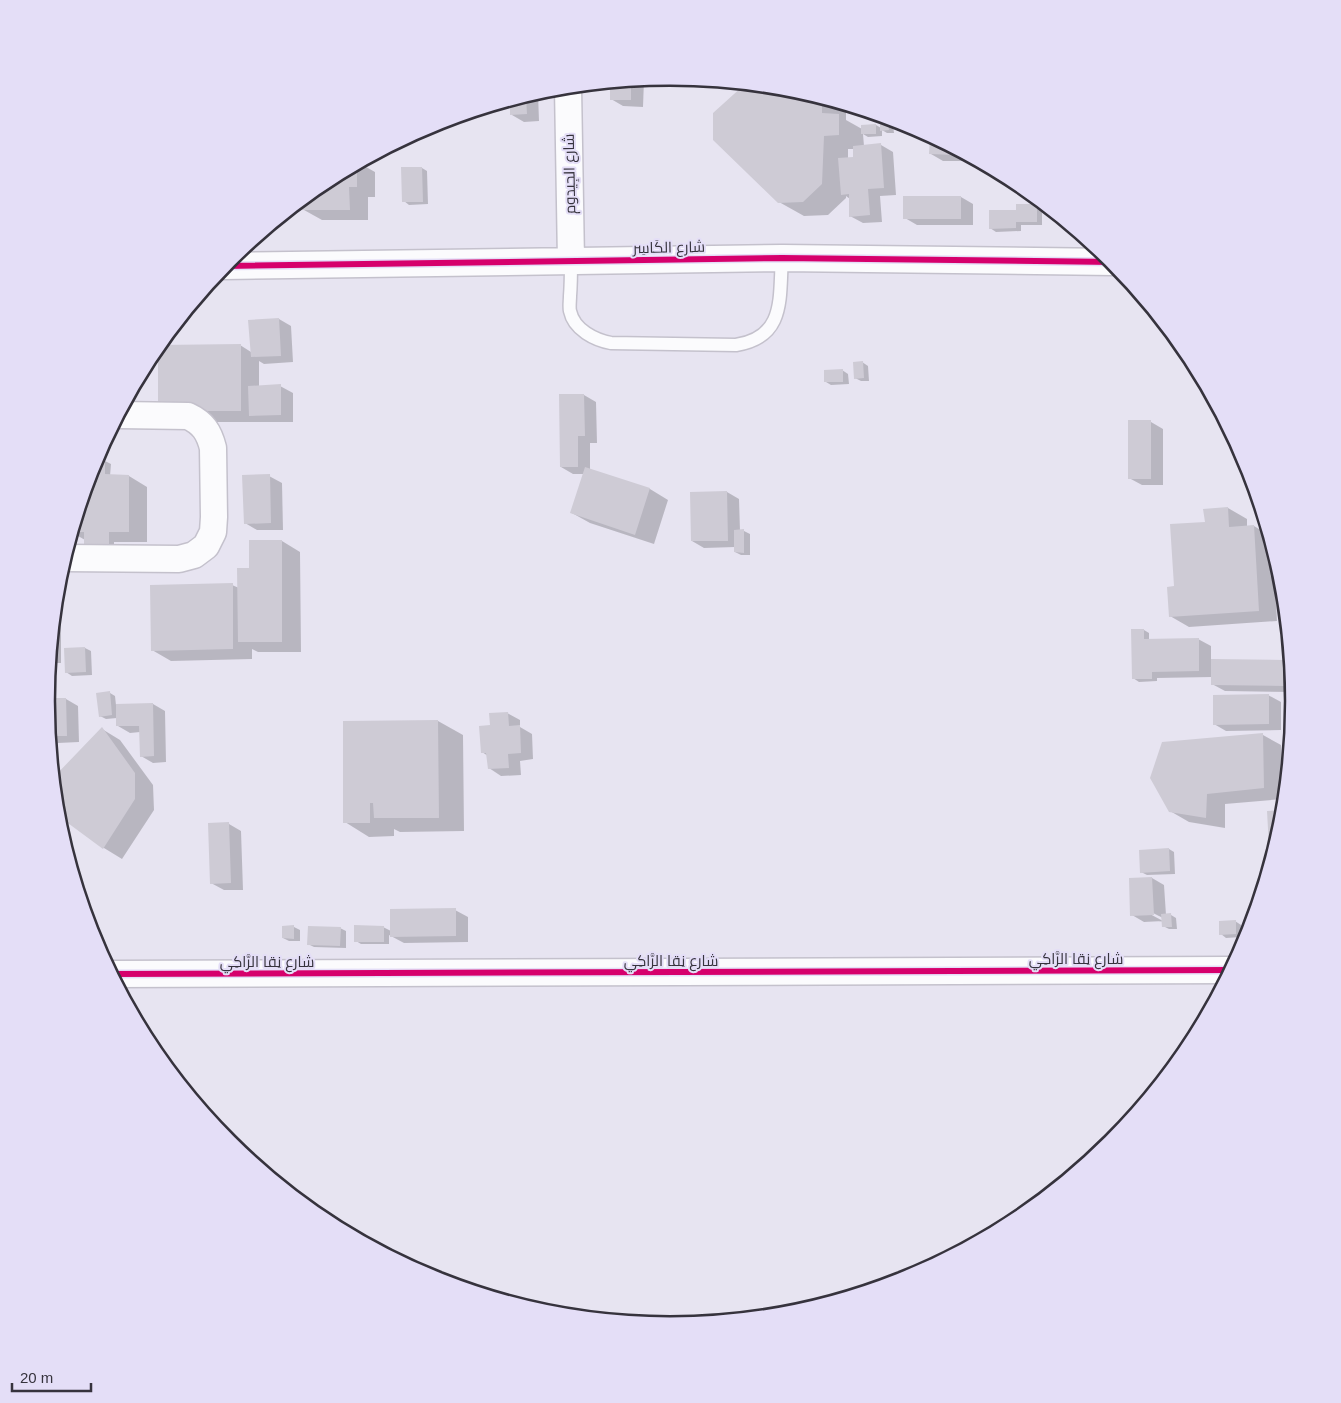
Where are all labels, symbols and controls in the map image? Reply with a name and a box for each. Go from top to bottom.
street label: شارع الجِيدوم [560,134,581,214]
street label: شارع الكَاسِر [632,238,705,259]
street label: شارع نِقا الرَّاكِي [1029,950,1123,971]
street label: شارع نِقا الرَّاكِي [624,952,718,973]
street label: شارع نِقا الرَّاكِي [220,953,314,974]
scale bar [12,1360,91,1392]
text: 20 m [20,1369,53,1386]

